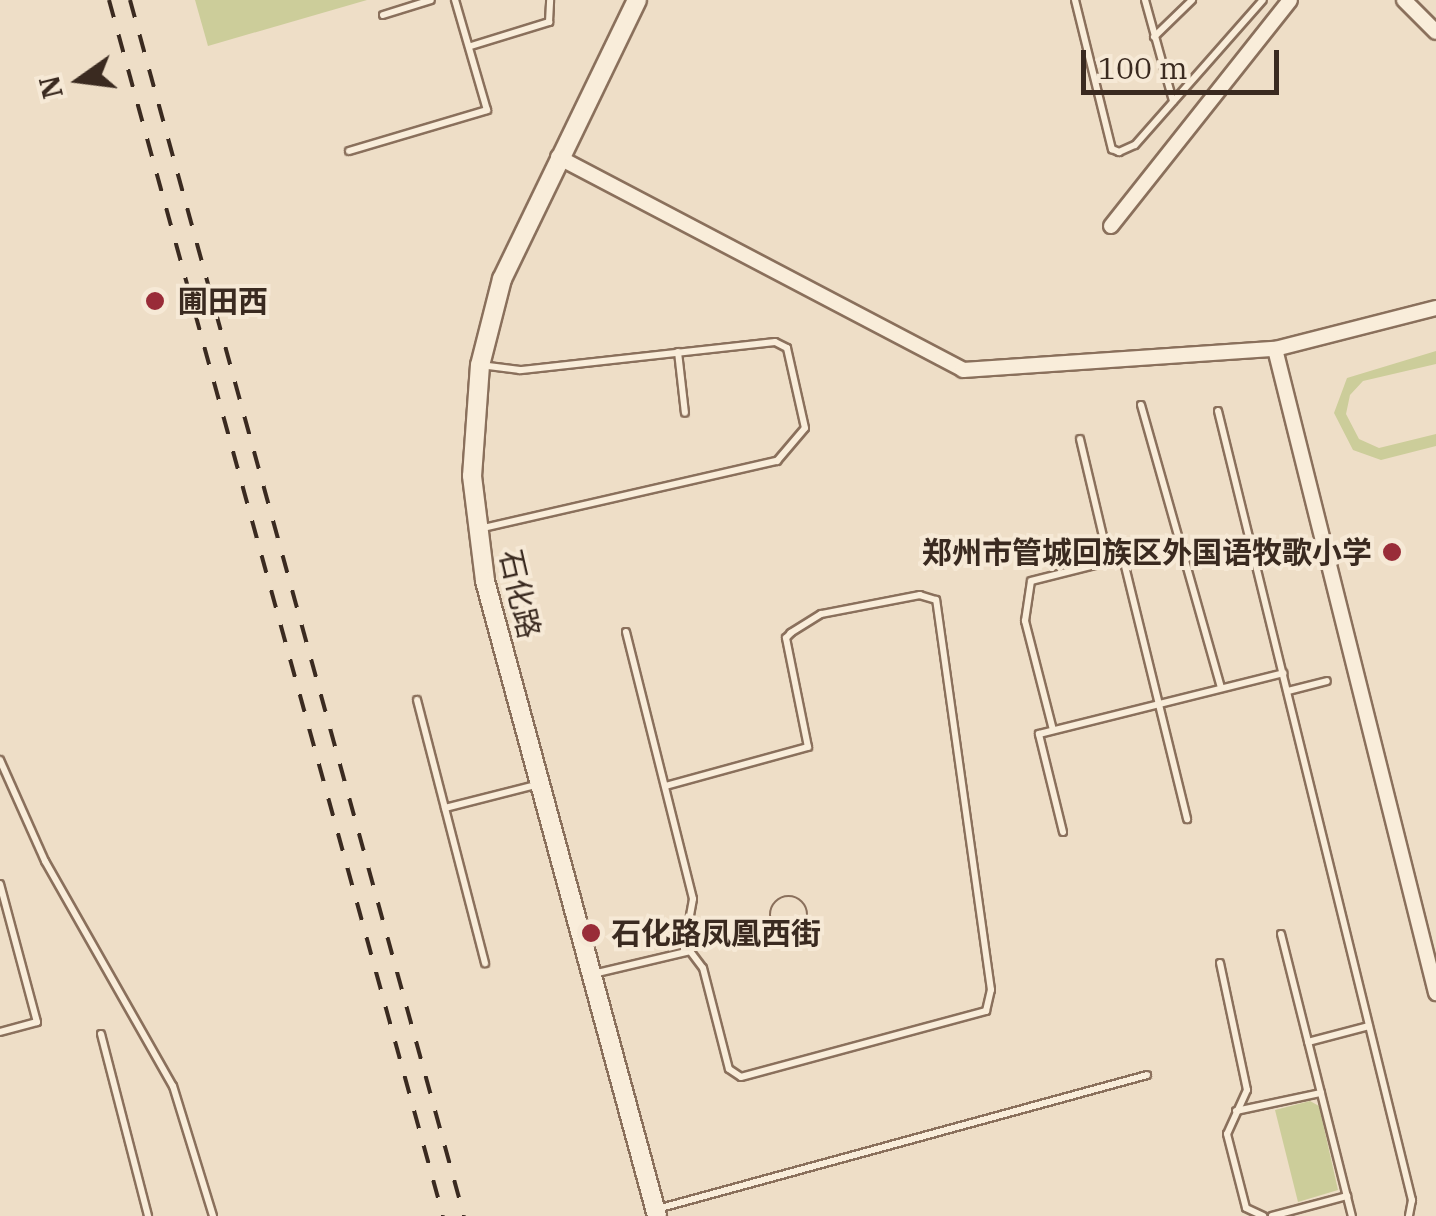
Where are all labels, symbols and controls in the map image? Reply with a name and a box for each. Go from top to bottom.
north arrow [30,30,130,130]
scale bar [1086,30,1284,92]
text: 100 m [1098,48,1188,87]
text: N [30,72,71,103]
place label: 圃田西 [178,283,268,319]
marker: 圃田西 [142,288,168,314]
place label: 郑州市管城回族区外国语牧歌小学 [922,534,1372,570]
marker: 郑州市管城回族区外国语牧歌小学 [1381,541,1403,563]
street label: 石化路 [492,546,548,642]
place label: 石化路凤凰西街 [611,915,821,951]
marker: 石化路凤凰西街 [580,922,602,944]

